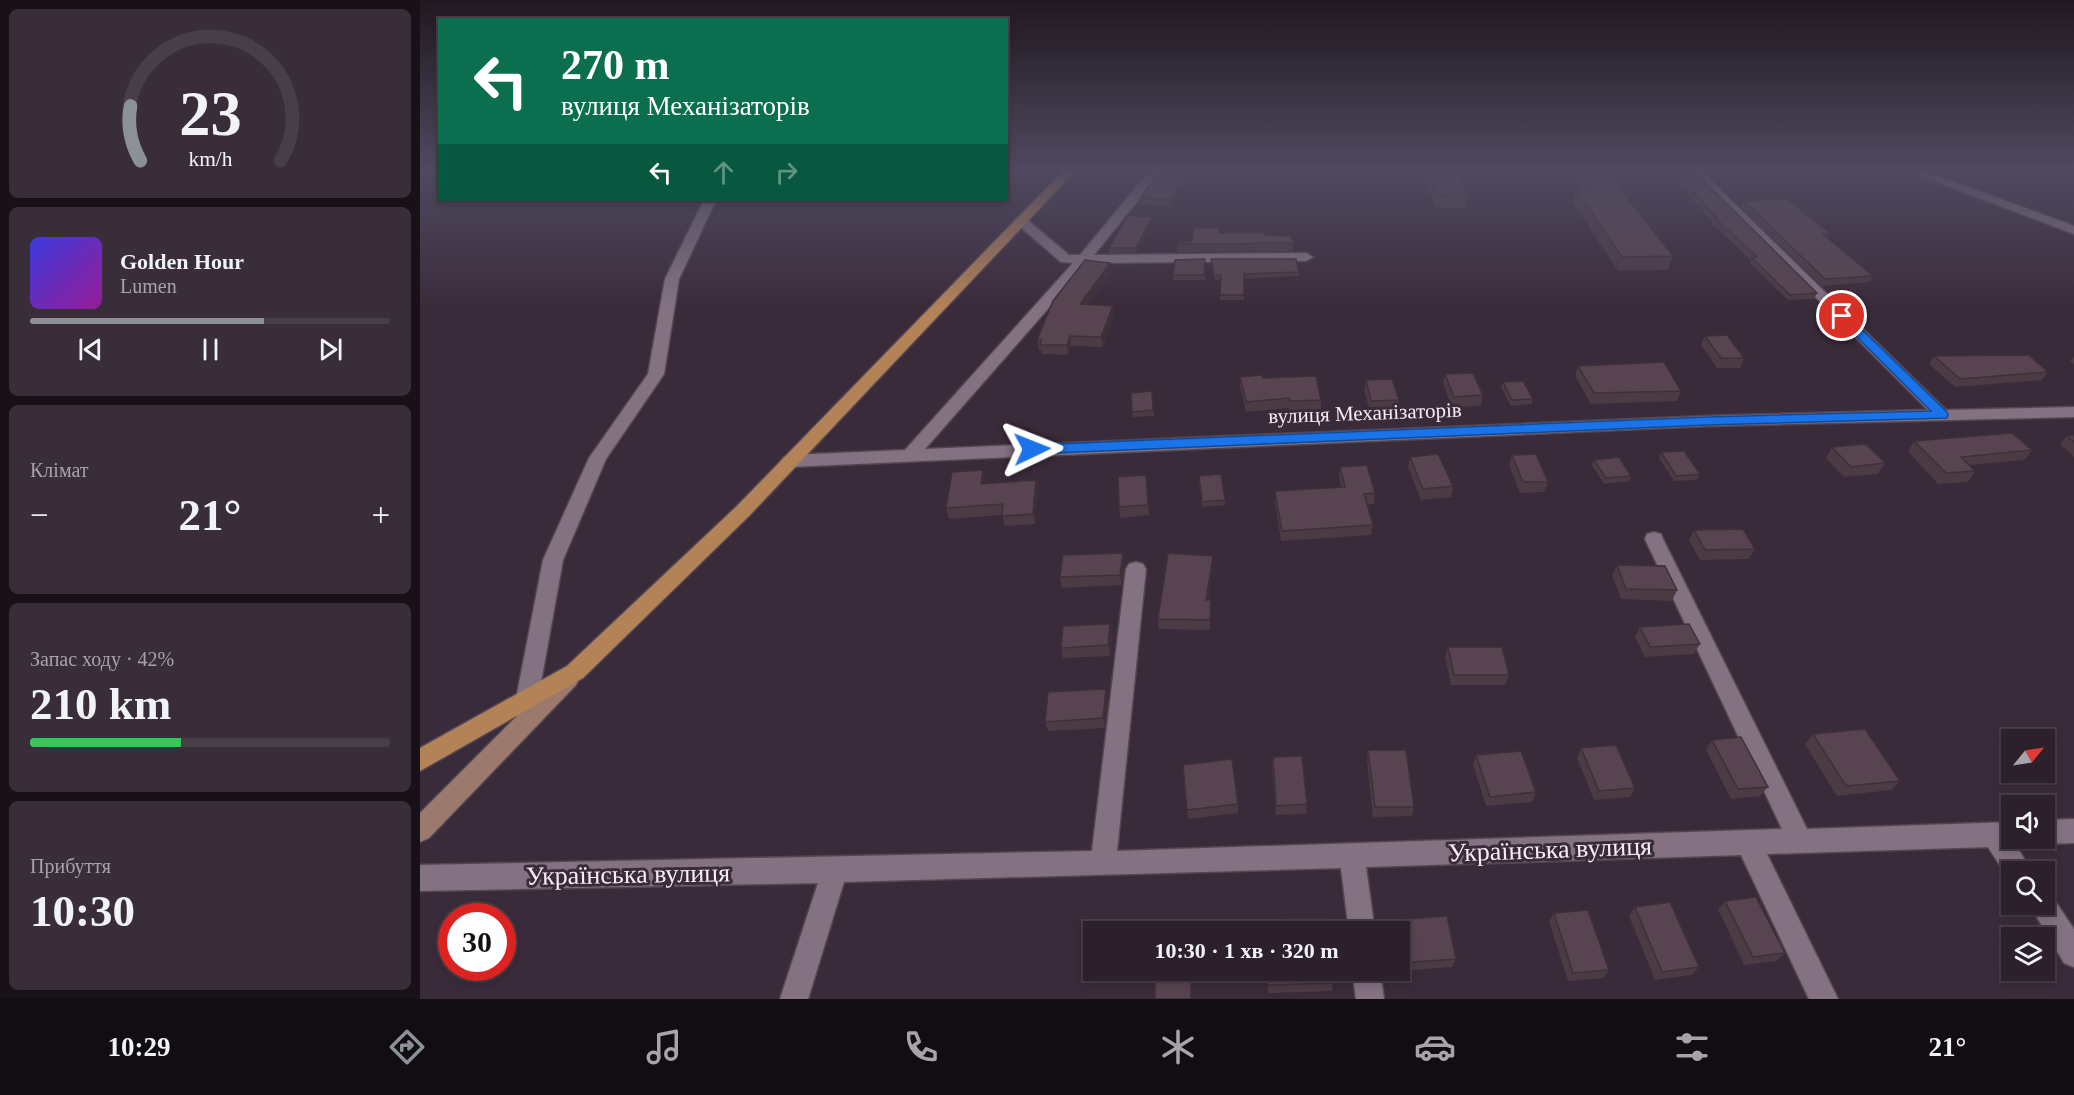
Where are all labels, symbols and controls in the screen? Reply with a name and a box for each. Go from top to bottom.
icon: left [462,42,540,120]
text: 270 m [561,42,670,88]
text: 23 [179,79,241,148]
text: вулиця Механізаторів [561,91,810,121]
text: km/h [188,147,232,171]
icon: left [644,156,677,189]
icon: ahead [707,156,740,189]
icon: right [770,156,803,189]
text: Golden Hour [120,249,244,274]
text: Lumen [120,275,177,297]
pin [1816,290,1867,341]
icon: arrive [1825,299,1858,332]
icon: previous [74,333,107,366]
icon: pause [194,333,227,366]
icon: next [314,333,347,366]
street label: вулиця Механізаторів [1268,398,1462,428]
position arrow [1000,417,1064,481]
text: Клімат [30,459,89,481]
text: 21° [179,490,242,540]
text: − [30,497,49,533]
text: + [371,497,390,533]
text: Запас ходу · 42% [30,648,174,670]
text: 210 km [30,679,171,729]
north arrow [2001,729,2055,783]
map controls [2001,729,2055,981]
button: sound [2001,795,2055,849]
street label: Українська вулиця [1448,831,1653,868]
text: Прибуття [30,855,111,877]
street label: Українська вулиця [526,858,730,891]
button: search [2001,861,2055,915]
text: 10:30 [30,886,135,936]
speed limit sign: 30 [438,903,516,981]
button: layers [2001,927,2055,981]
text: 10:30 · 1 хв · 320 m [1154,938,1339,963]
icon: directions [386,1026,428,1068]
icon: music [643,1026,685,1068]
icon: phone [900,1026,942,1068]
icon: climate [1157,1026,1199,1068]
icon: car [1414,1026,1456,1068]
icon: filters [1671,1026,1713,1068]
text: 10:29 [108,1032,171,1062]
text: 21° [1929,1032,1966,1062]

